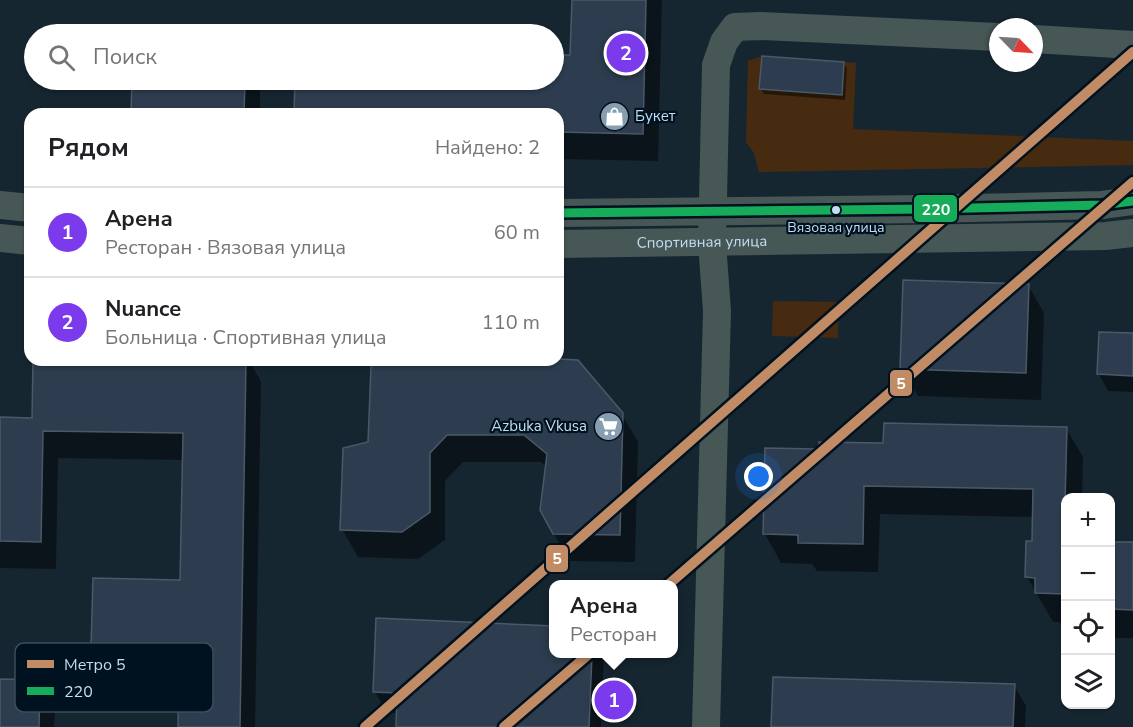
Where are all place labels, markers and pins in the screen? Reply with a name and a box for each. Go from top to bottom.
pin: 2 [606,31,646,76]
shop icon: Букет [598,100,630,132]
place label: Букет [635,106,676,126]
marker: Вязовая улица [830,204,842,216]
place label: Вязовая улица [787,218,885,237]
supermarket icon: Azbuka Vkusa [592,410,624,442]
place label: Azbuka Vkusa [491,416,587,436]
pin: 1 [594,678,634,722]

